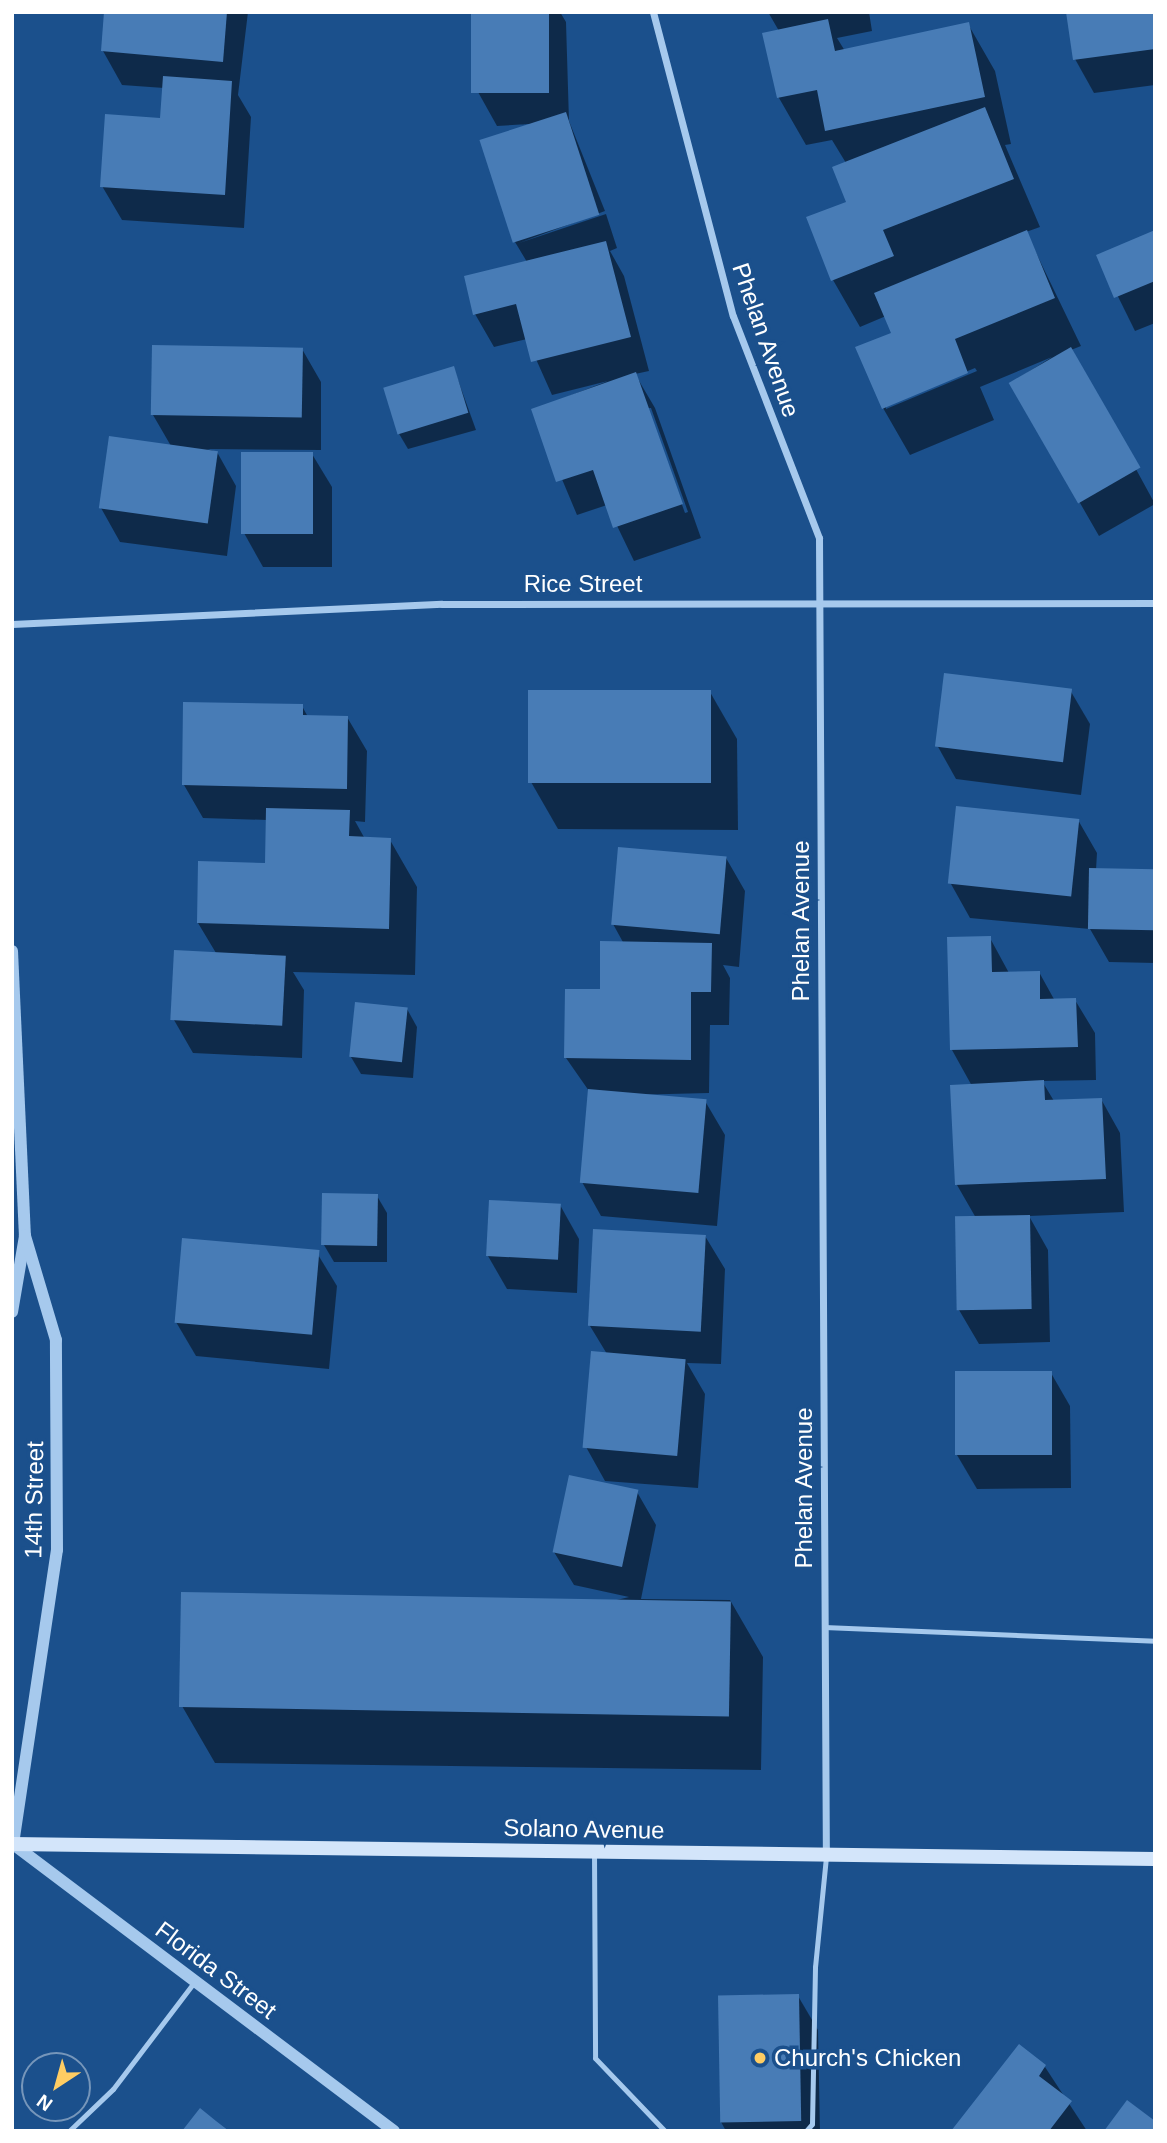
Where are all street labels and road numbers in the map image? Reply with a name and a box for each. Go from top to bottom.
street label: Phelan Avenue [726,259,806,421]
street label: Rice Street [524,570,642,598]
street label: Phelan Avenue [787,840,815,1002]
street label: Phelan Avenue [790,1407,818,1569]
street label: 14th Street [19,1441,49,1559]
street label: Solano Avenue [503,1813,665,1845]
street label: Florida Street [150,1915,282,2025]

